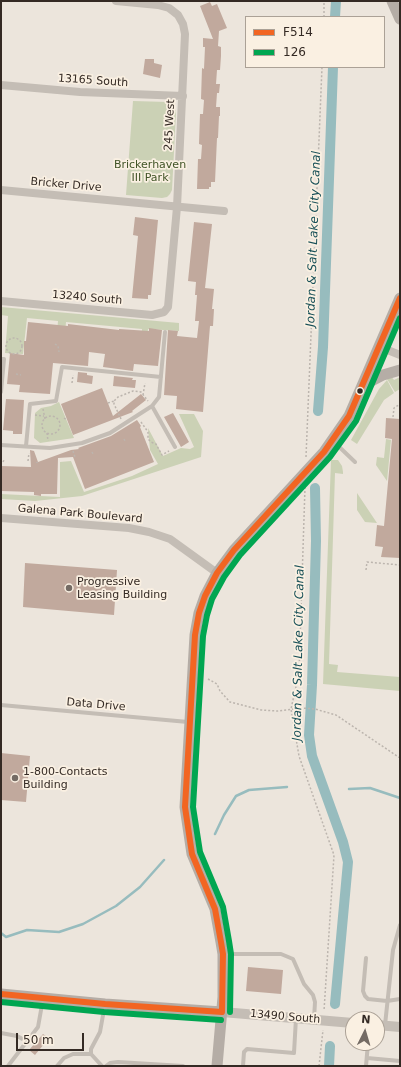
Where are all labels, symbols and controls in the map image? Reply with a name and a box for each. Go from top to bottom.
legend [245,16,385,68]
text: F514 [283,25,313,39]
text: 126 [283,45,306,59]
street label: 13165 South [57,72,129,90]
street label: 245 West [162,99,178,151]
water label: Jordan & Salt Lake City Canal [304,151,324,327]
park label: Brickerhaven III Park [114,158,186,184]
street label: Bricker Drive [30,175,102,195]
street label: 13240 South [51,288,123,308]
unlabelled marker [355,386,365,396]
street label: Galena Park Boulevard [17,502,143,526]
water label: Jordan & Salt Lake City Canal [290,565,308,741]
place label: Progressive Leasing Building [77,575,167,601]
marker: Progressive Leasing Building [64,583,74,593]
street label: Data Drive [66,696,126,714]
place label: 1-800-Contacts Building [23,765,107,791]
marker: 1-800-Contacts Building [10,773,20,783]
street label: 13490 South [249,1007,321,1027]
north arrow [345,1011,385,1051]
text: N [361,1013,371,1026]
scale bar [18,1025,86,1051]
text: 50 m [23,1033,54,1047]

